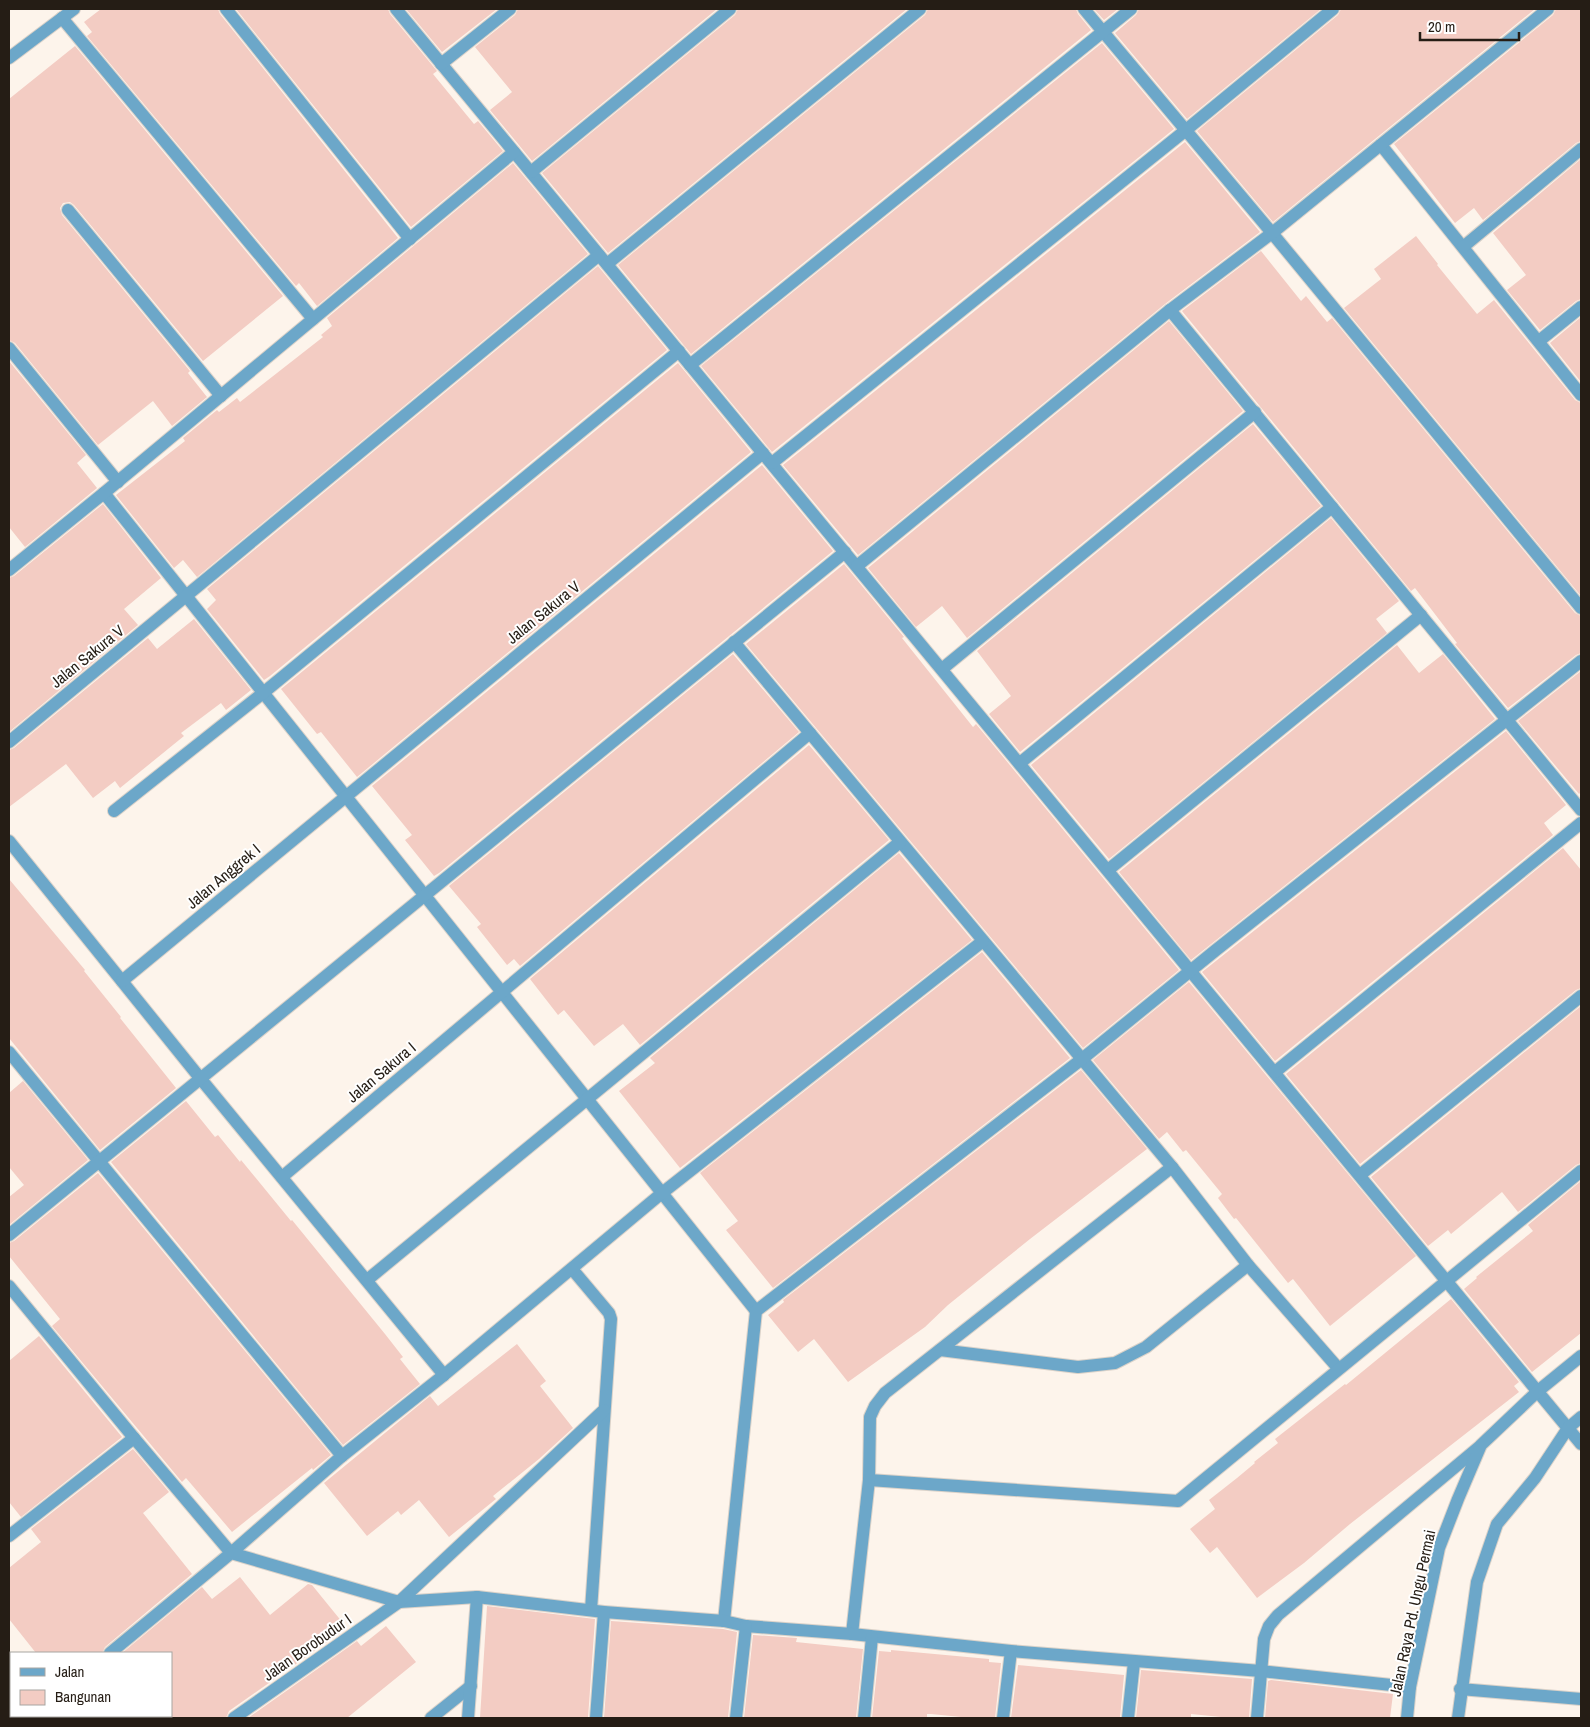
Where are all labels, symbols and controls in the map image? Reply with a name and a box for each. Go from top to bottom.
scale bar [1420,10,1519,42]
text: 20 m [1428,16,1455,37]
street label: Jalan Sakura V [502,575,585,649]
street label: Jalan Sakura V [46,619,129,693]
street label: Jalan Anggrek I [181,839,265,913]
street label: Jalan Sakura I [342,1037,420,1107]
street label: Jalan Raya Pd. Ungu Permai [1384,1528,1440,1698]
street label: Jalan Borobudur I [258,1608,356,1686]
legend [10,1652,172,1717]
text: Jalan [55,1661,84,1682]
text: Bangunan [55,1686,111,1707]

